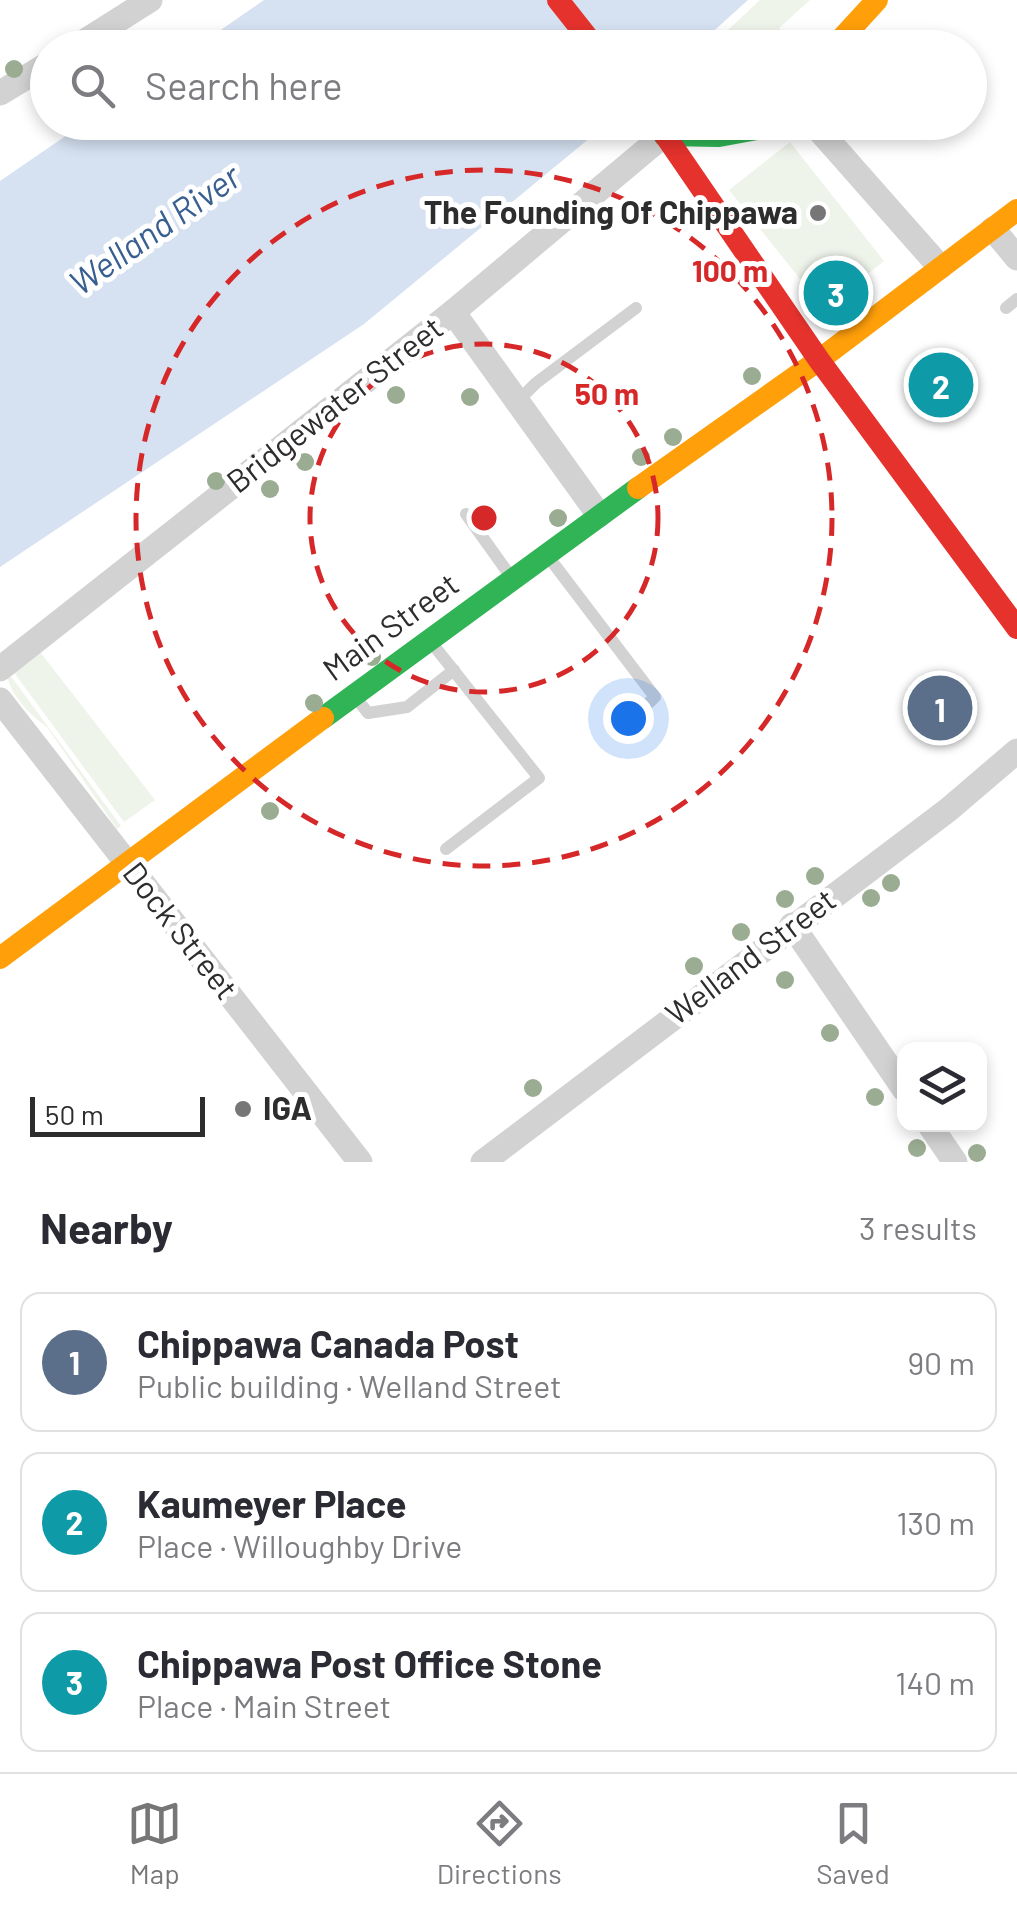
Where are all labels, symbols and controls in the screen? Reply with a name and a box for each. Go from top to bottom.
search box [30,30,987,140]
icon: search [65,58,120,113]
text: Search here [145,62,343,108]
water label: Welland River [60,153,249,303]
place label: The Founding Of Chippawa [424,192,798,230]
marker: The Founding Of Chippawa [807,202,829,224]
text: 100 m [692,252,768,288]
pin: 3 [804,256,868,330]
street label: Bridgewater Street [218,307,449,500]
pin: 2 [908,348,974,422]
text: 50 m [575,375,639,411]
centre of rings [466,500,502,536]
street label: Main Street [315,563,465,687]
pin: 1 [908,670,972,746]
your location [603,693,654,744]
street label: Dock Street [116,854,247,1006]
street label: Welland Street [657,879,842,1032]
map controls [897,1042,987,1132]
button: layers [897,1042,987,1132]
place label: IGA [263,1088,312,1126]
scale bar [30,1092,205,1136]
text: 50 m [45,1097,104,1131]
marker: IGA [232,1098,254,1120]
text: Nearby [40,1202,173,1252]
text: 3 results [859,1208,977,1246]
text: Chippawa Canada Post [137,1320,519,1366]
text: 1 [69,1343,80,1381]
text: 90 m [907,1343,975,1381]
text: Public building · Welland Street [137,1366,562,1404]
text: Kaumeyer Place [137,1480,407,1526]
text: 2 [66,1503,83,1541]
text: 130 m [896,1503,975,1541]
text: Place · Willoughby Drive [137,1526,462,1564]
text: Chippawa Post Office Stone [137,1640,602,1686]
text: 3 [66,1663,83,1701]
text: 140 m [895,1663,975,1701]
text: Place · Main Street [137,1686,391,1724]
tab: Map [127,1796,182,1890]
tab: Directions [437,1796,562,1890]
tab: Saved [816,1796,890,1890]

